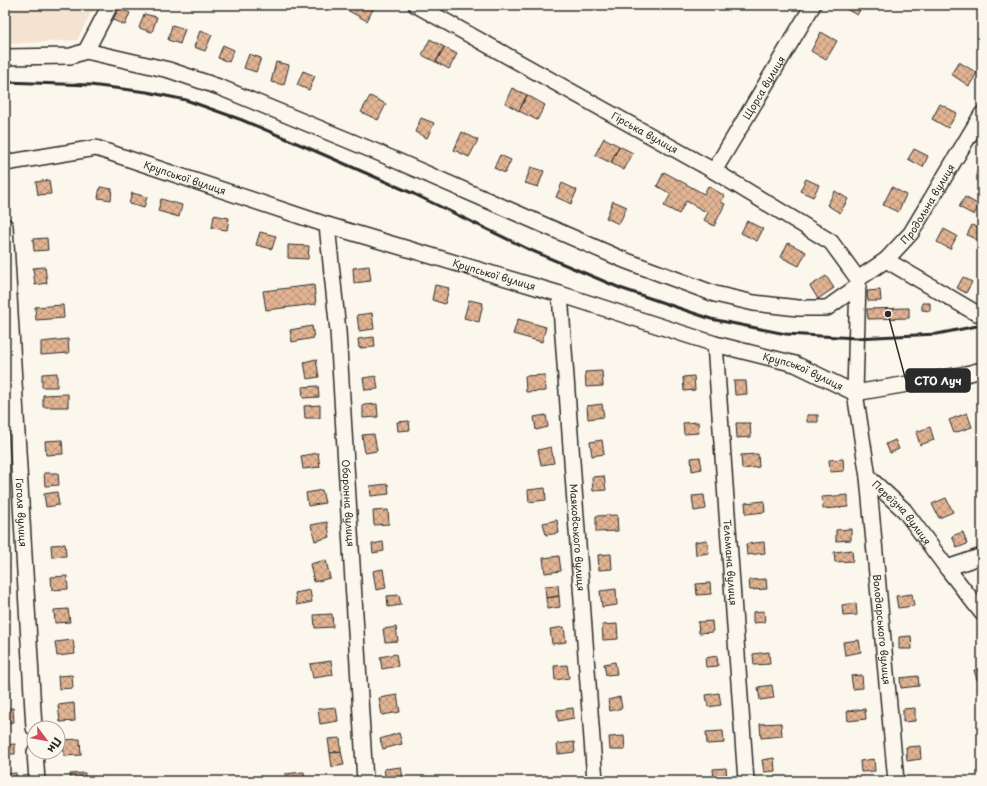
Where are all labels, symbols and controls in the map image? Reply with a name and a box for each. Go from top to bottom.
street label: Щорса вулиця [738,53,788,122]
street label: Гірська вулиця [609,107,681,157]
street label: Крупської вулиця [142,156,228,198]
street label: Продольна вулиця [897,161,958,247]
street label: Крупської вулиця [451,255,538,293]
street label: Крупської вулиця [761,348,846,393]
callout: СТО Луч [906,369,970,392]
text: СТО Луч [914,372,962,389]
street label: Оборонна вулиця [339,459,359,547]
street label: Переїзна вулиця [869,476,935,548]
street label: Гоголя вулиця [13,478,32,547]
street label: Маяковського вулиця [567,483,589,592]
street label: Тельмана вулиця [720,519,742,606]
street label: Володарського вулиця [870,573,895,685]
north arrow [26,720,66,760]
text: Пн [43,734,66,757]

